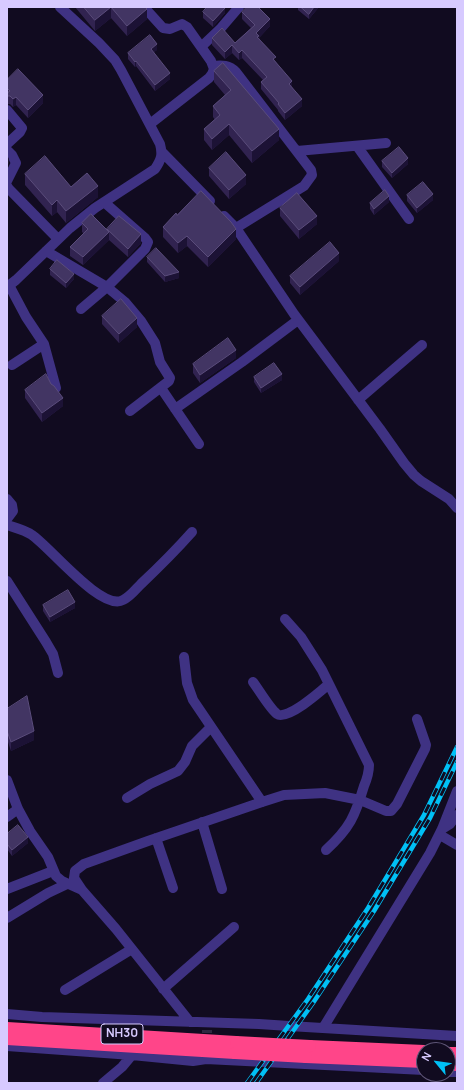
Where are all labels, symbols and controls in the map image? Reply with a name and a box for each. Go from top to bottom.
road number: NH30 [101,1024,143,1044]
north arrow [416,1042,456,1082]
text: N [417,1049,434,1064]

